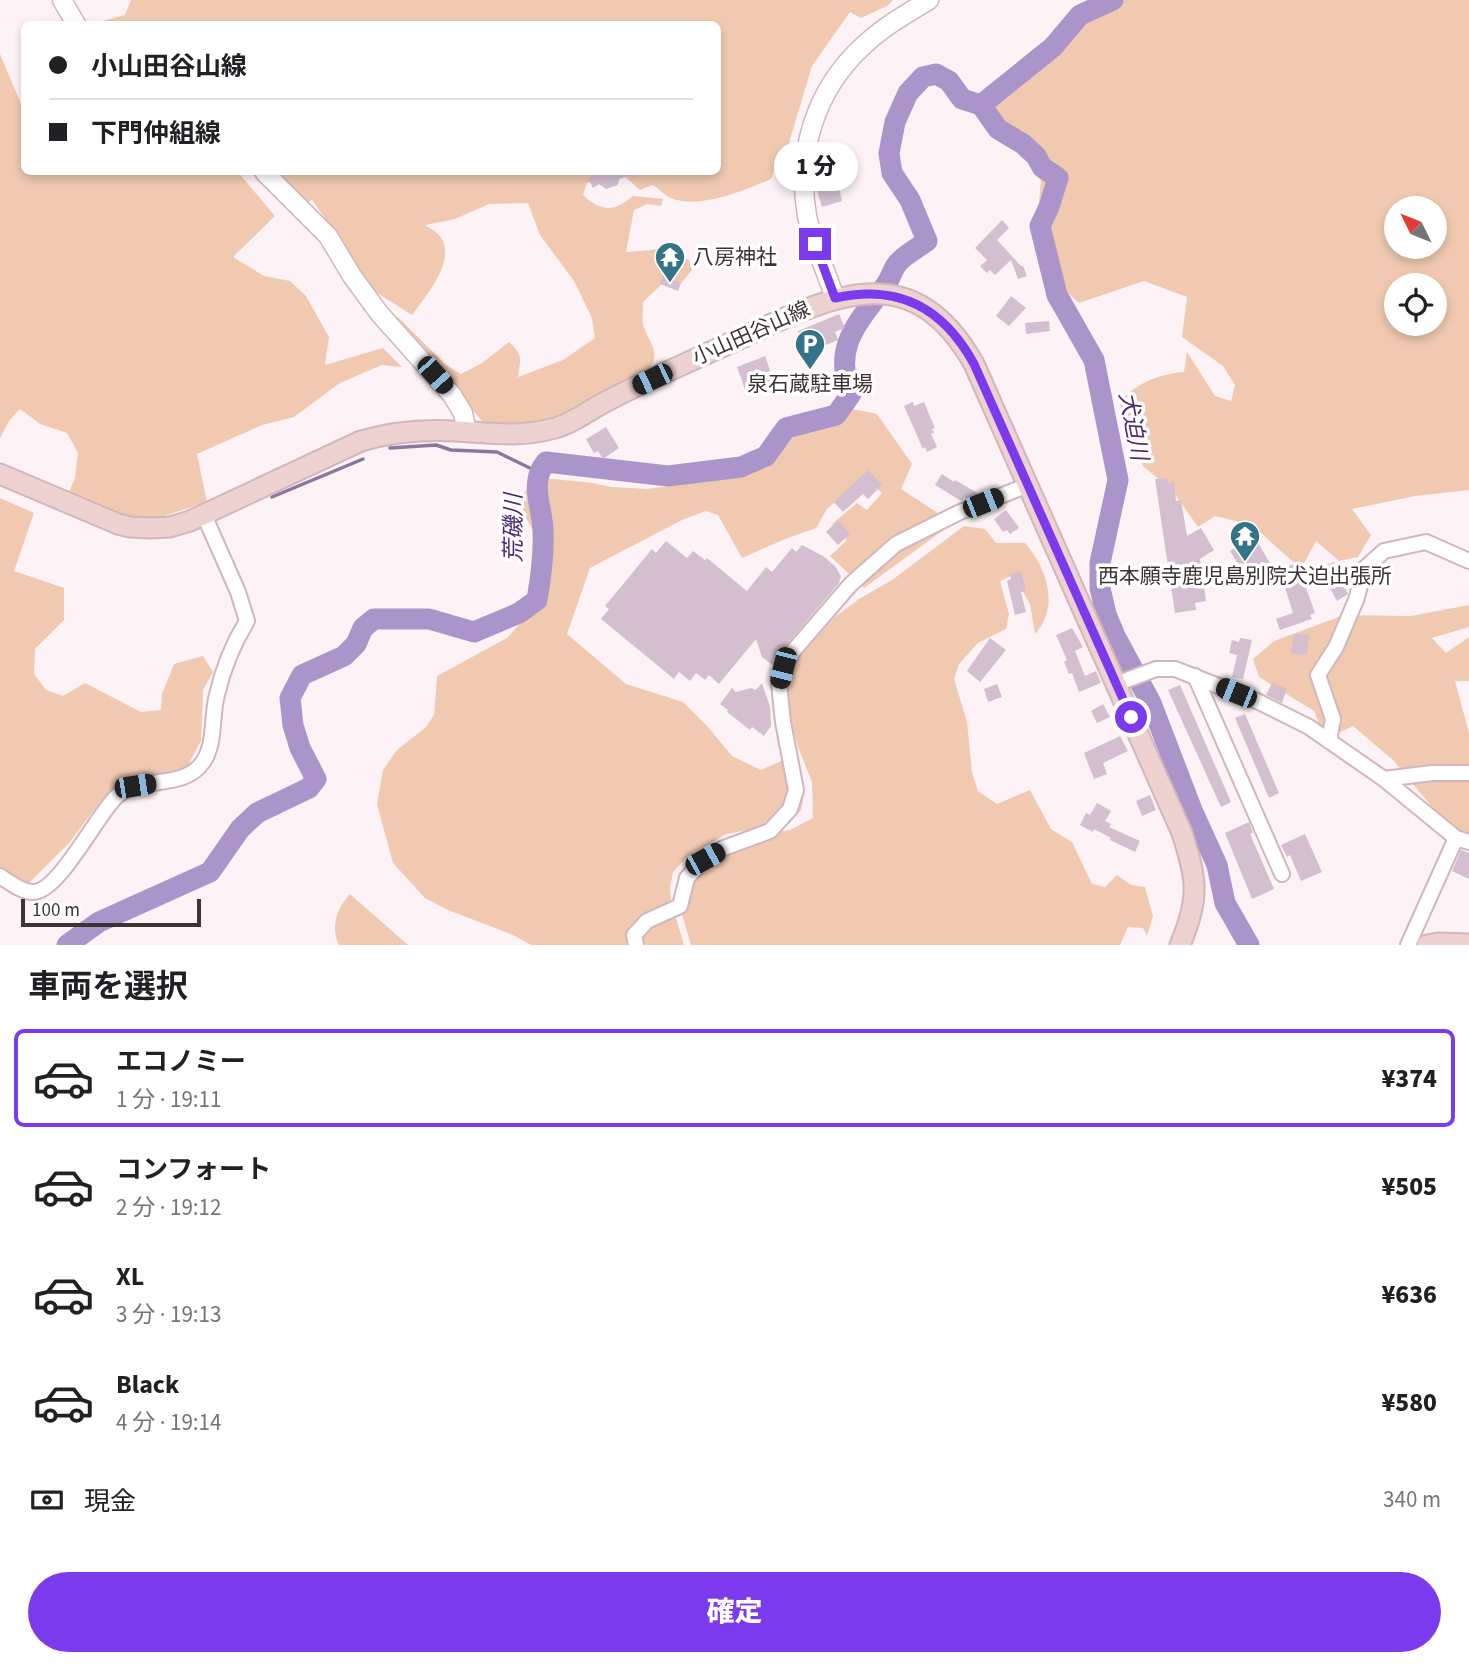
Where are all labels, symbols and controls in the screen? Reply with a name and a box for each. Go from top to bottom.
text: 小山田谷山線 [91,48,247,85]
text: 下門仲組線 [91,115,221,152]
callout: 1 分 [773,142,857,191]
text: 1 分 [796,150,836,183]
north arrow [1384,196,1447,259]
map controls [1384,196,1447,336]
route end [799,228,831,260]
temple icon: 八房神社 [653,240,687,284]
place label: 八房神社 [693,242,777,272]
button: locate [1384,273,1447,336]
street label: 小山田谷山線 [687,294,815,372]
parking icon: 泉石蔵駐車場 [793,327,827,371]
car [414,352,457,398]
car [629,360,676,398]
place label: 泉石蔵駐車場 [747,369,873,399]
water label: 犬迫川 [1111,389,1157,466]
car [960,485,1007,521]
water label: 荒磯川 [497,491,530,563]
temple icon: 西本願寺鹿児島別院犬迫出張所 [1228,519,1262,563]
place label: 西本願寺鹿児島別院犬迫出張所 [1098,561,1392,591]
car [768,645,799,691]
car [1213,675,1260,711]
route start [1115,701,1147,733]
car [113,772,158,800]
car [682,840,729,878]
scale bar [21,896,201,928]
text: 100 m [32,897,80,924]
text: 車両を選択 [28,964,188,1010]
text: エコノミー [116,1043,246,1080]
icon: car [32,1047,95,1110]
text: ¥374 [1381,1060,1437,1097]
text: 1 分 · 19:11 [116,1083,221,1116]
text: コンフォート [116,1151,271,1188]
icon: car [32,1155,95,1218]
text: ¥505 [1381,1168,1437,1205]
text: 2 分 · 19:12 [116,1191,221,1224]
text: XL [116,1258,144,1295]
icon: car [32,1263,95,1326]
text: ¥636 [1381,1276,1437,1313]
text: 3 分 · 19:13 [116,1298,221,1331]
text: Black [116,1366,179,1403]
icon: car [32,1371,95,1434]
text: ¥580 [1381,1384,1437,1421]
text: 4 分 · 19:14 [116,1406,221,1439]
icon: cash [28,1481,66,1519]
text: 現金 [84,1483,136,1520]
text: 340 m [1383,1483,1441,1516]
button: 確定 [28,1572,1441,1652]

